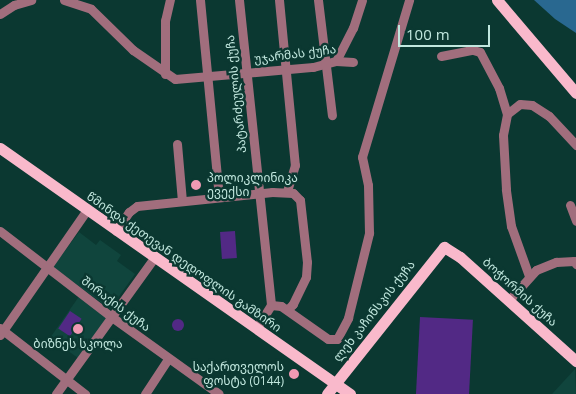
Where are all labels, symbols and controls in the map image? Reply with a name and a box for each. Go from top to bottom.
scale bar [401,15,494,47]
text: 100 m [406,24,450,44]
street label: პატარძეულის ქუჩა [223,34,249,154]
street label: უჯარმას ქუჩა [253,42,337,66]
place label: პოლიკლინიკა ევექსი [207,171,298,199]
marker: პოლიკლინიკა ევექსი [189,178,203,192]
street label: წმინდა ქეთევან დედოფლის გამზირი [84,189,284,335]
street label: ბოჭორმის ქუჩა [480,255,560,329]
street label: ლეხ კაჩინსკის ქუჩა [330,258,418,364]
street label: შირაქის ქუჩა [79,273,153,335]
marker: ბიზნეს სკოლა [72,323,84,335]
place label: ბიზნეს სკოლა [33,337,123,351]
place label: საქართველოს ფოსტა (0144) [193,360,284,388]
marker: საქართველოს ფოსტა (0144) [288,368,300,380]

